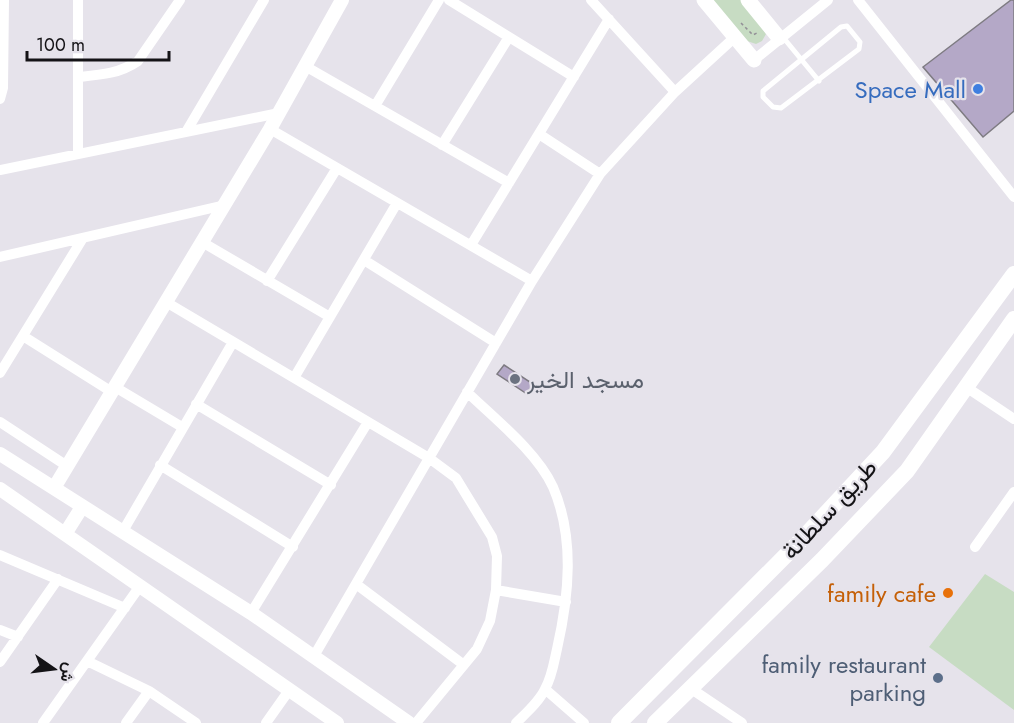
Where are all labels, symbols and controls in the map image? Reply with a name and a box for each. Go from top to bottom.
scale bar [27,24,170,62]
text: 100 m [36,32,85,58]
place label: Space Mall [855,72,966,107]
marker: Space Mall [971,82,985,96]
place label: مسجد الخير [526,362,644,397]
marker: مسجد الخير [508,372,522,386]
street label: طريق سلطانة [773,451,885,567]
place label: family cafe [827,576,936,611]
marker: family cafe [941,586,955,600]
north arrow [24,639,84,699]
place label: family restaurant parking [761,647,926,710]
text: ش [55,660,82,685]
marker: family restaurant parking [931,671,945,685]

